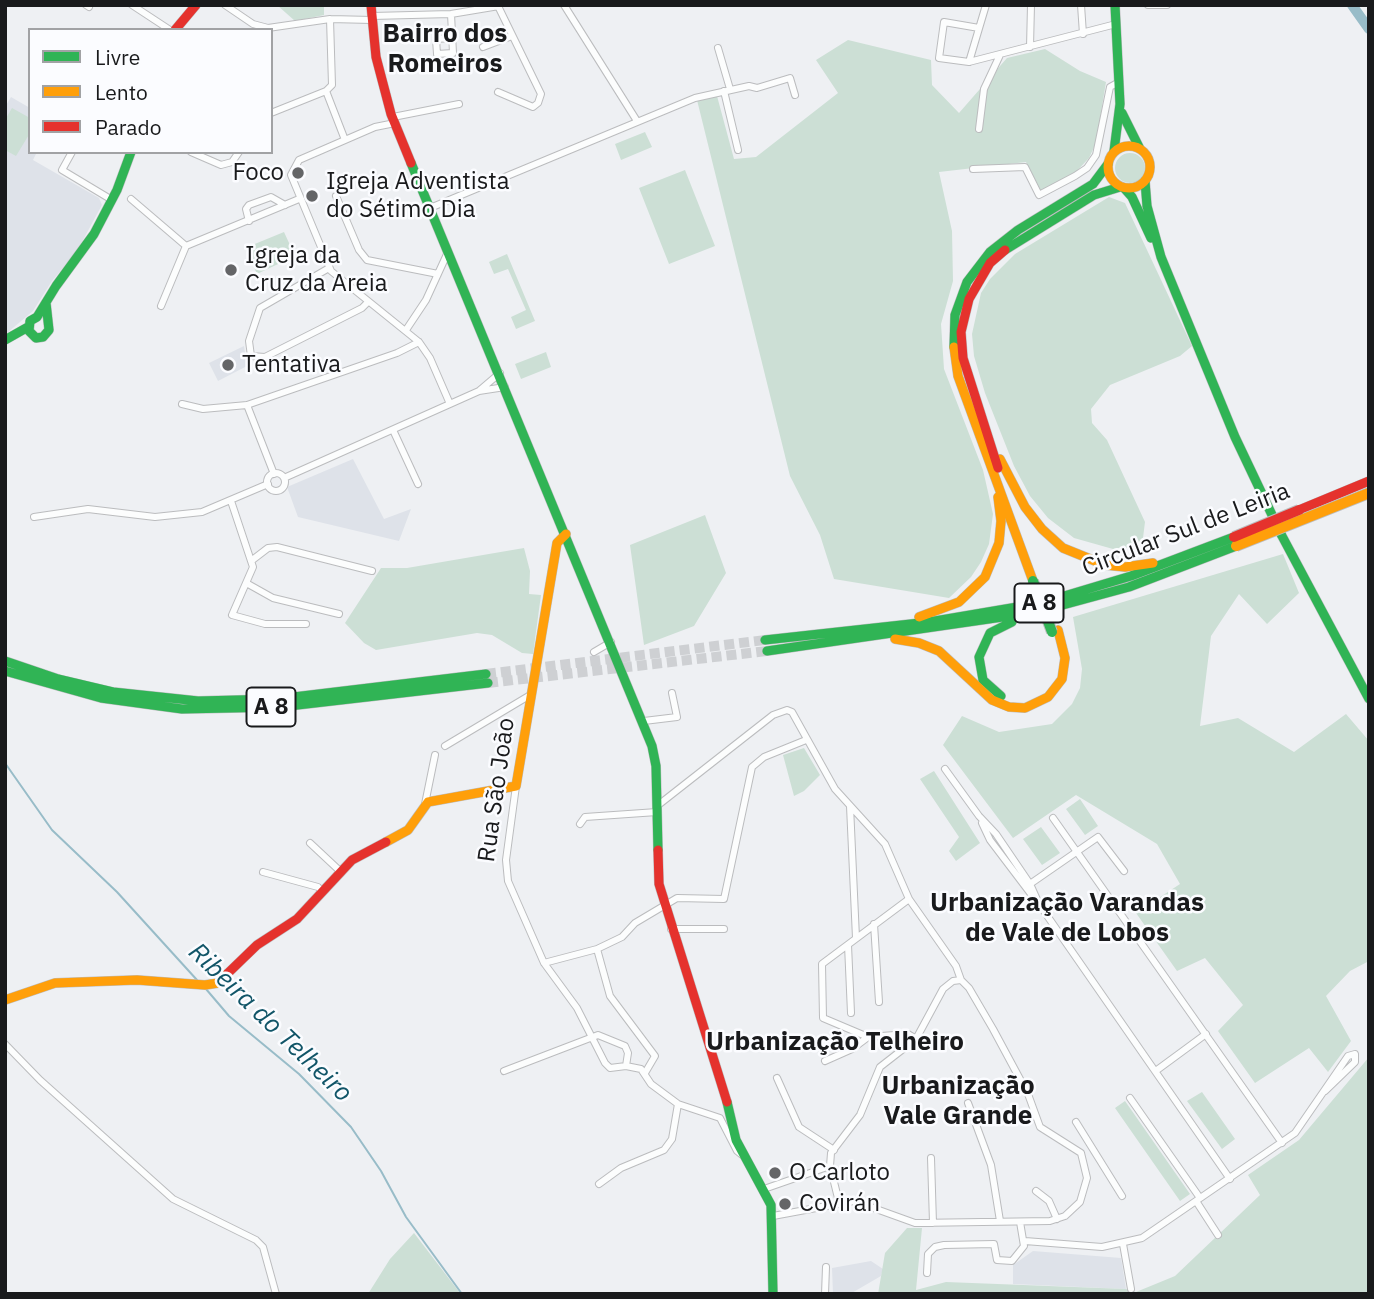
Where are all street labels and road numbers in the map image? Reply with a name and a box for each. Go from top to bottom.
street label: Circular Sul de Leiria [1078,477,1294,583]
road number: A 8 [1014,583,1064,622]
road number: A 8 [246,688,296,726]
street label: Rua São João [473,716,521,864]

